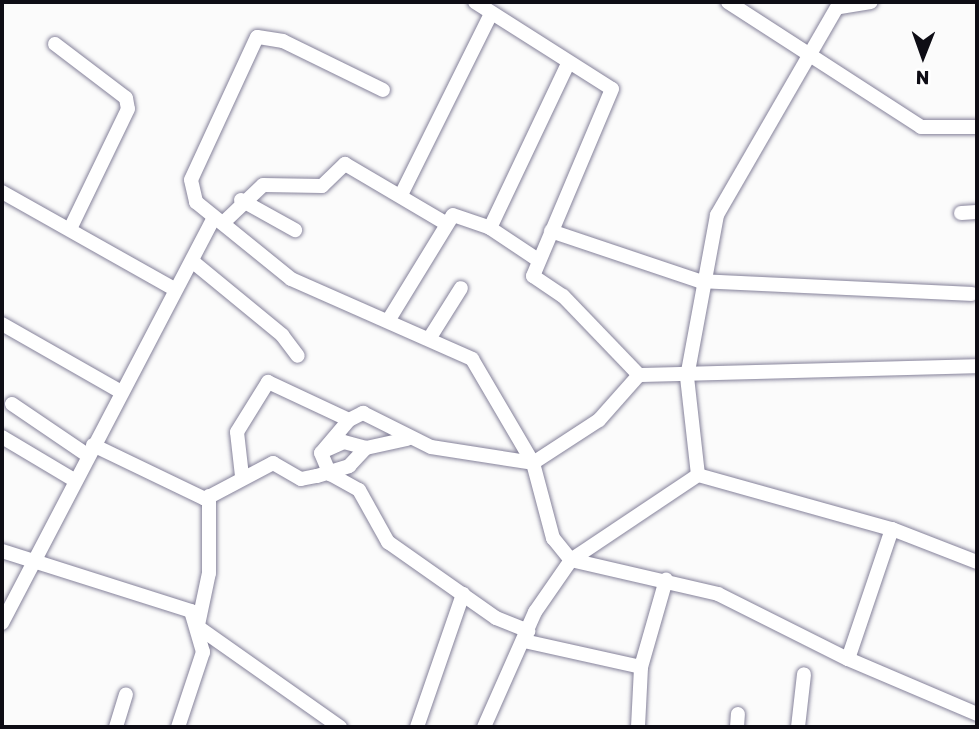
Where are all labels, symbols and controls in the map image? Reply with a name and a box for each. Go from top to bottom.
north arrow [888,21,958,91]
text: N [916,66,930,89]

